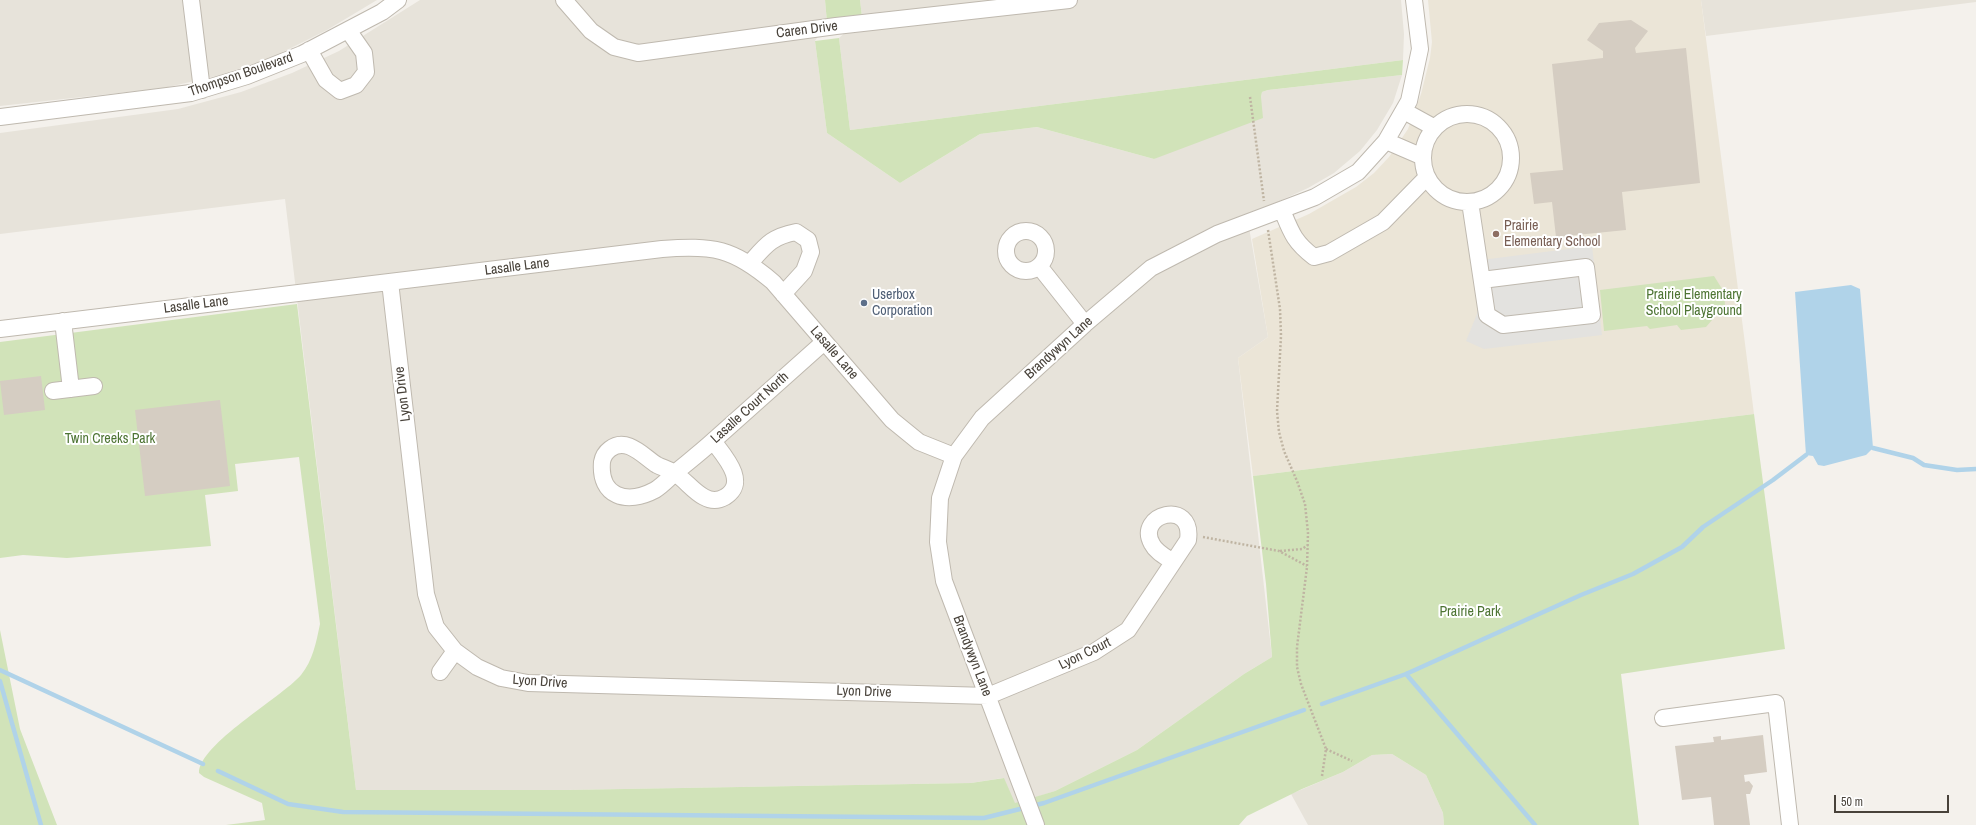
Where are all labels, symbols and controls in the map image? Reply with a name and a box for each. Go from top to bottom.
street label: Caren Drive [775,18,839,42]
street label: Thompson Boulevard [187,49,295,101]
place label: Prairie Elementary School [1504,218,1600,250]
marker: Prairie Elementary School [1491,229,1501,239]
street label: Lasalle Lane [484,255,550,279]
place label: Userbox Corporation [872,287,933,320]
park label: Prairie Elementary School Playground [1646,287,1742,320]
street label: Lasalle Lane [163,293,229,317]
marker: Userbox Corporation [859,298,869,308]
street label: Brandywyn Lane [1022,313,1096,383]
street label: Lasalle Lane [806,323,862,383]
street label: Lyon Drive [391,366,415,422]
street label: Lasalle Court North [708,369,792,447]
park label: Twin Creeks Park [65,431,155,447]
park label: Prairie Park [1439,604,1501,620]
street label: Brandywyn Lane [949,613,995,699]
street label: Lyon Court [1056,634,1114,674]
street label: Lyon Drive [512,672,568,692]
street label: Lyon Drive [836,683,892,701]
scale bar [1836,787,1951,813]
text: 50 m [1841,794,1863,810]

